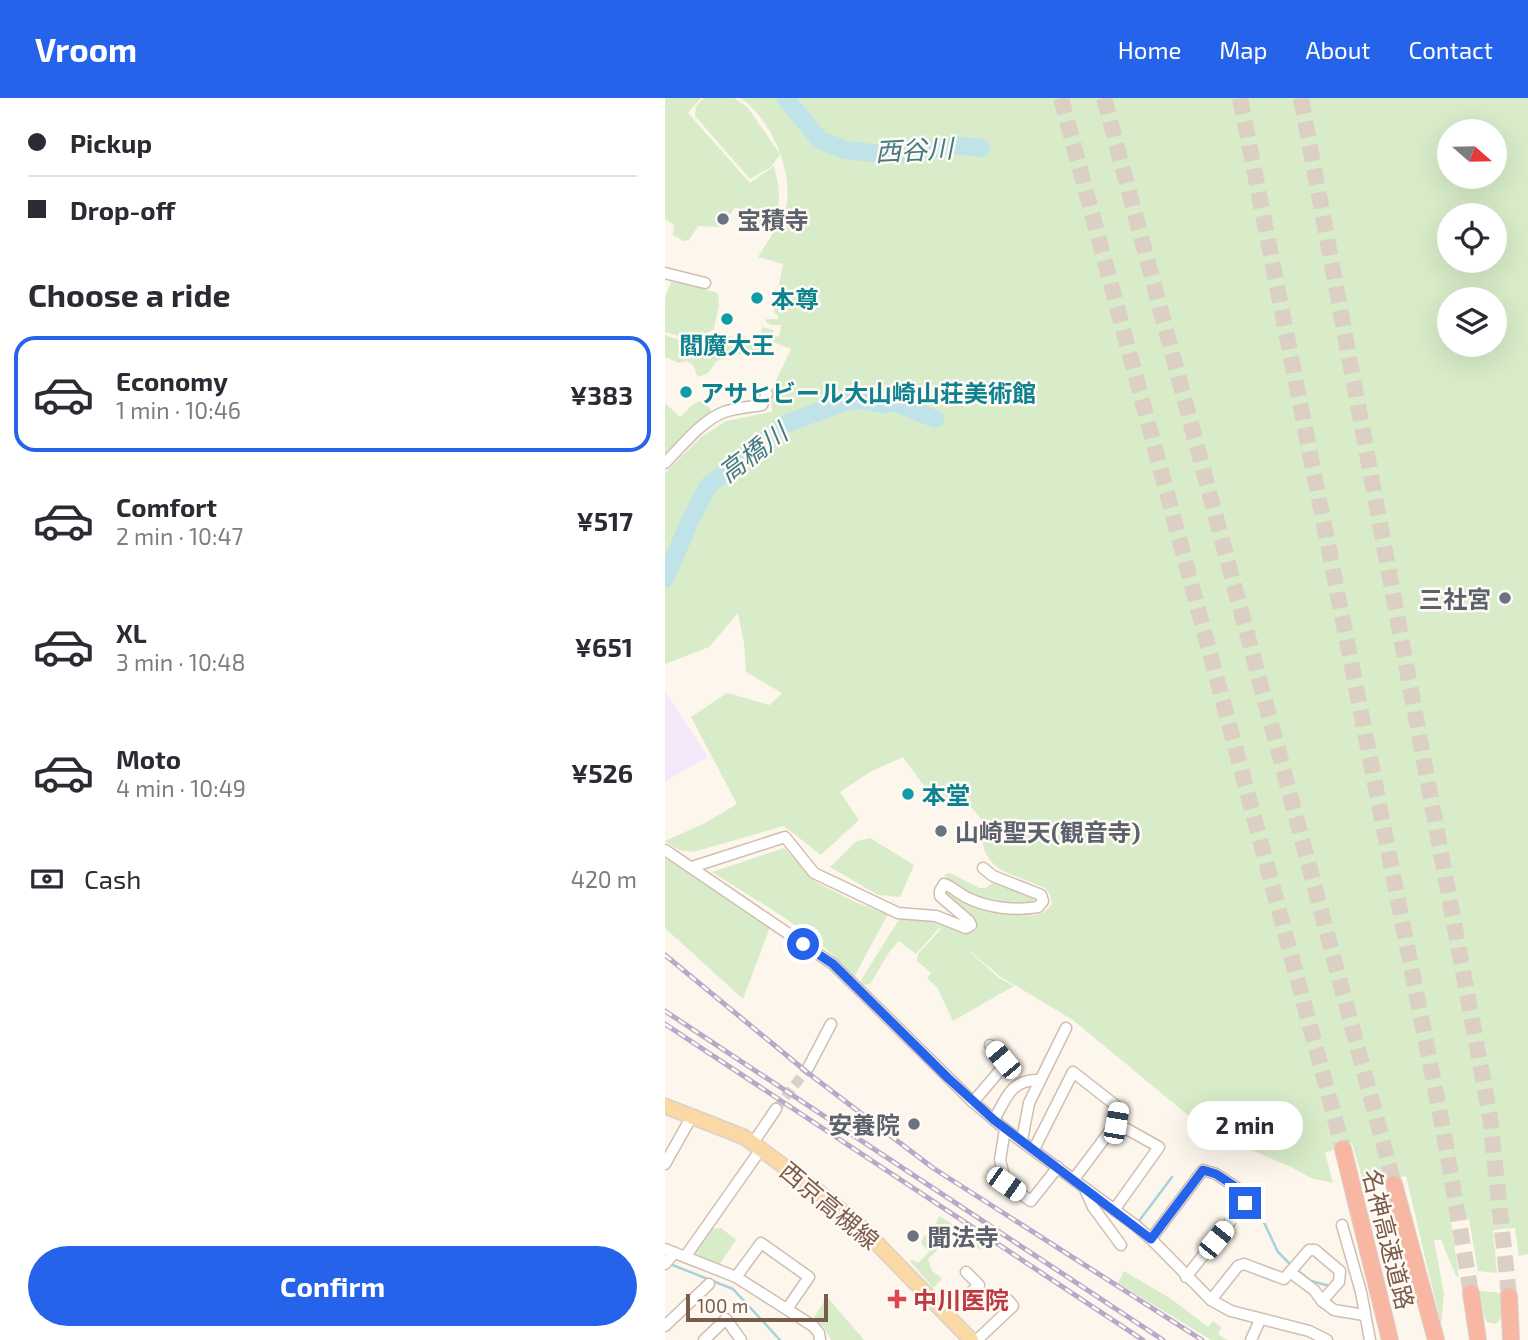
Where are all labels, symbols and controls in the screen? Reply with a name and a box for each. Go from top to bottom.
text: Vroom [35,29,137,69]
text: Home [1118,35,1181,64]
text: Map [1219,35,1267,64]
text: About [1305,35,1371,64]
text: Contact [1409,35,1493,64]
north arrow [1437,119,1507,189]
map controls [1437,119,1507,357]
text: Pickup [70,127,152,158]
water label: 西谷川 [874,131,957,167]
text: Drop-off [70,194,175,225]
button: locate [1437,203,1507,273]
place label: 宝積寺 [737,205,809,234]
marker: 宝積寺 [715,211,731,227]
text: Choose a ride [28,275,231,313]
place label: 本尊 [771,284,819,313]
button: layers [1437,287,1507,357]
marker: 本尊 [749,290,765,306]
marker: 閻魔大王 [719,311,735,327]
place label: 閻魔大王 [679,330,775,359]
icon: car [32,363,95,426]
text: Economy [116,365,228,396]
place label: アサヒビール大山崎山荘美術館 [700,378,1036,407]
text: ¥383 [570,379,633,410]
marker: アサヒビール大山崎山荘美術館 [678,384,694,400]
text: 1 min · 10:46 [116,396,241,424]
water label: 高橋川 [712,414,795,488]
icon: car [32,489,95,552]
text: Comfort [116,491,217,522]
text: ¥517 [576,505,633,536]
text: 2 min · 10:47 [116,522,243,550]
place label: 三社宮 [1419,584,1491,613]
marker: 三社宮 [1497,590,1513,606]
icon: car [32,615,95,678]
text: XL [116,617,147,648]
text: ¥651 [575,631,633,662]
text: 3 min · 10:48 [116,648,245,676]
icon: car [32,741,95,804]
text: Moto [116,743,181,774]
text: ¥526 [571,757,633,788]
text: 4 min · 10:49 [116,774,246,802]
place label: 本堂 [922,780,970,809]
marker: 本堂 [900,786,916,802]
place label: 山崎聖天(観音寺) [955,817,1141,846]
marker: 山崎聖天(観音寺) [933,823,949,839]
icon: cash [28,860,66,898]
text: Cash [84,863,141,894]
text: 420 m [571,865,637,893]
route start [787,928,819,960]
car [982,1037,1025,1083]
car [1103,1100,1130,1146]
callout: 2 min [1187,1102,1303,1150]
place label: 安養院 [828,1110,900,1139]
text: 2 min [1216,1111,1274,1139]
marker: 安養院 [906,1116,922,1132]
street label: 西京高槻線 [775,1155,885,1255]
car [983,1163,1030,1205]
street label: 名神高速道路 [1358,1166,1420,1312]
route end [1229,1187,1261,1219]
car [1195,1217,1238,1263]
place label: 聞法寺 [927,1222,999,1251]
marker: 聞法寺 [905,1228,921,1244]
button: Confirm [28,1246,637,1326]
place label: 中川医院 [913,1285,1009,1314]
marker: 中川医院 [887,1289,907,1309]
scale bar [686,1291,828,1323]
text: 100 m [697,1294,748,1317]

